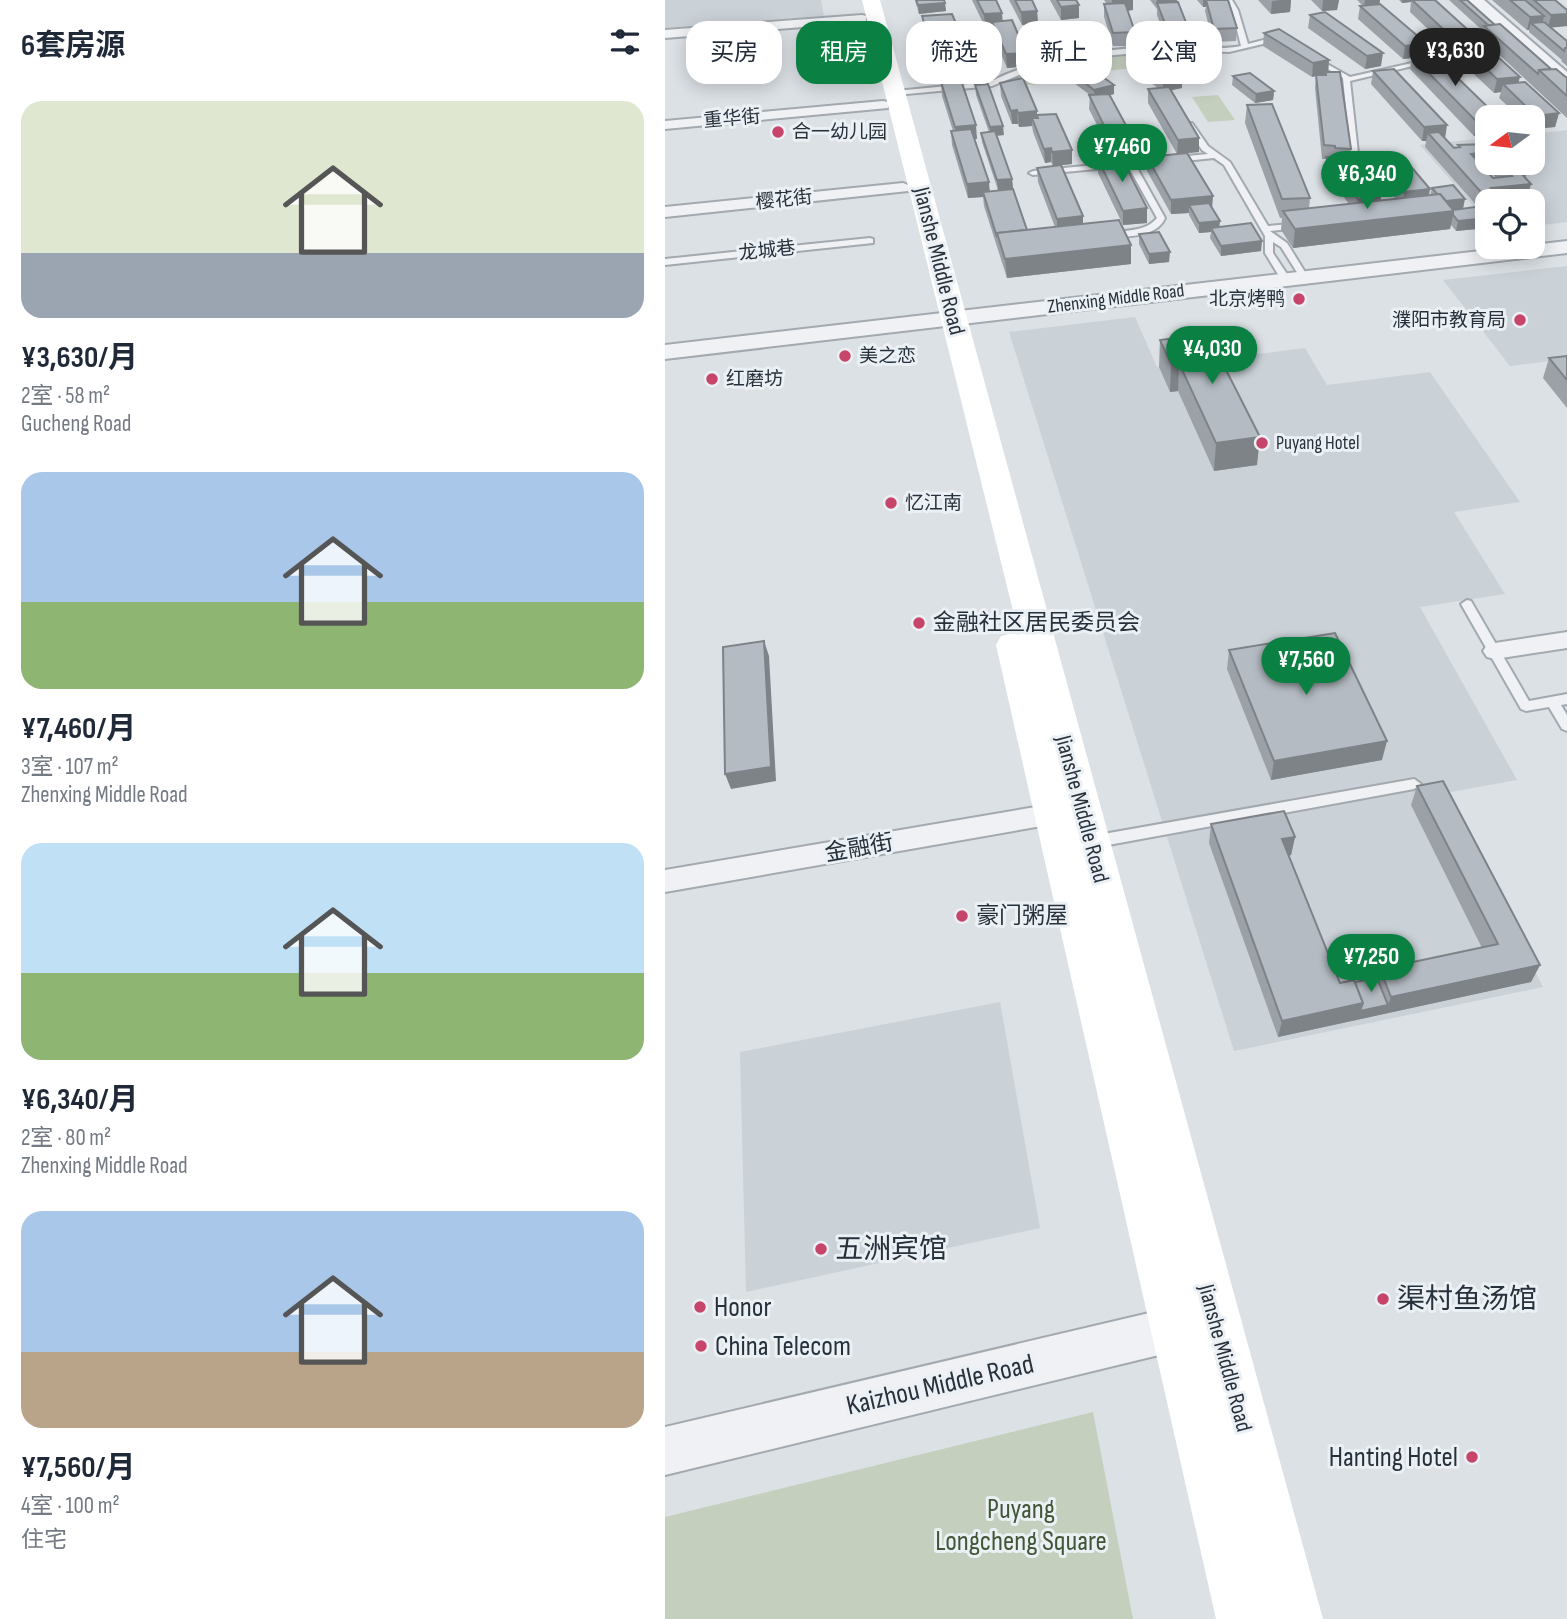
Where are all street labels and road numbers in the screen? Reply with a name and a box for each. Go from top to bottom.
street label: 重华街 [703,105,761,133]
street label: Jianshe Middle Road [907,183,971,338]
street label: 樱花街 [754,186,814,214]
street label: 龙城巷 [737,237,797,265]
street label: Zhenxing Middle Road [1046,279,1186,319]
street label: Jianshe Middle Road [1049,731,1115,886]
street label: 金融街 [823,828,895,868]
street label: Jianshe Middle Road [1192,1280,1258,1435]
street label: Kaizhou Middle Road [843,1347,1037,1423]

